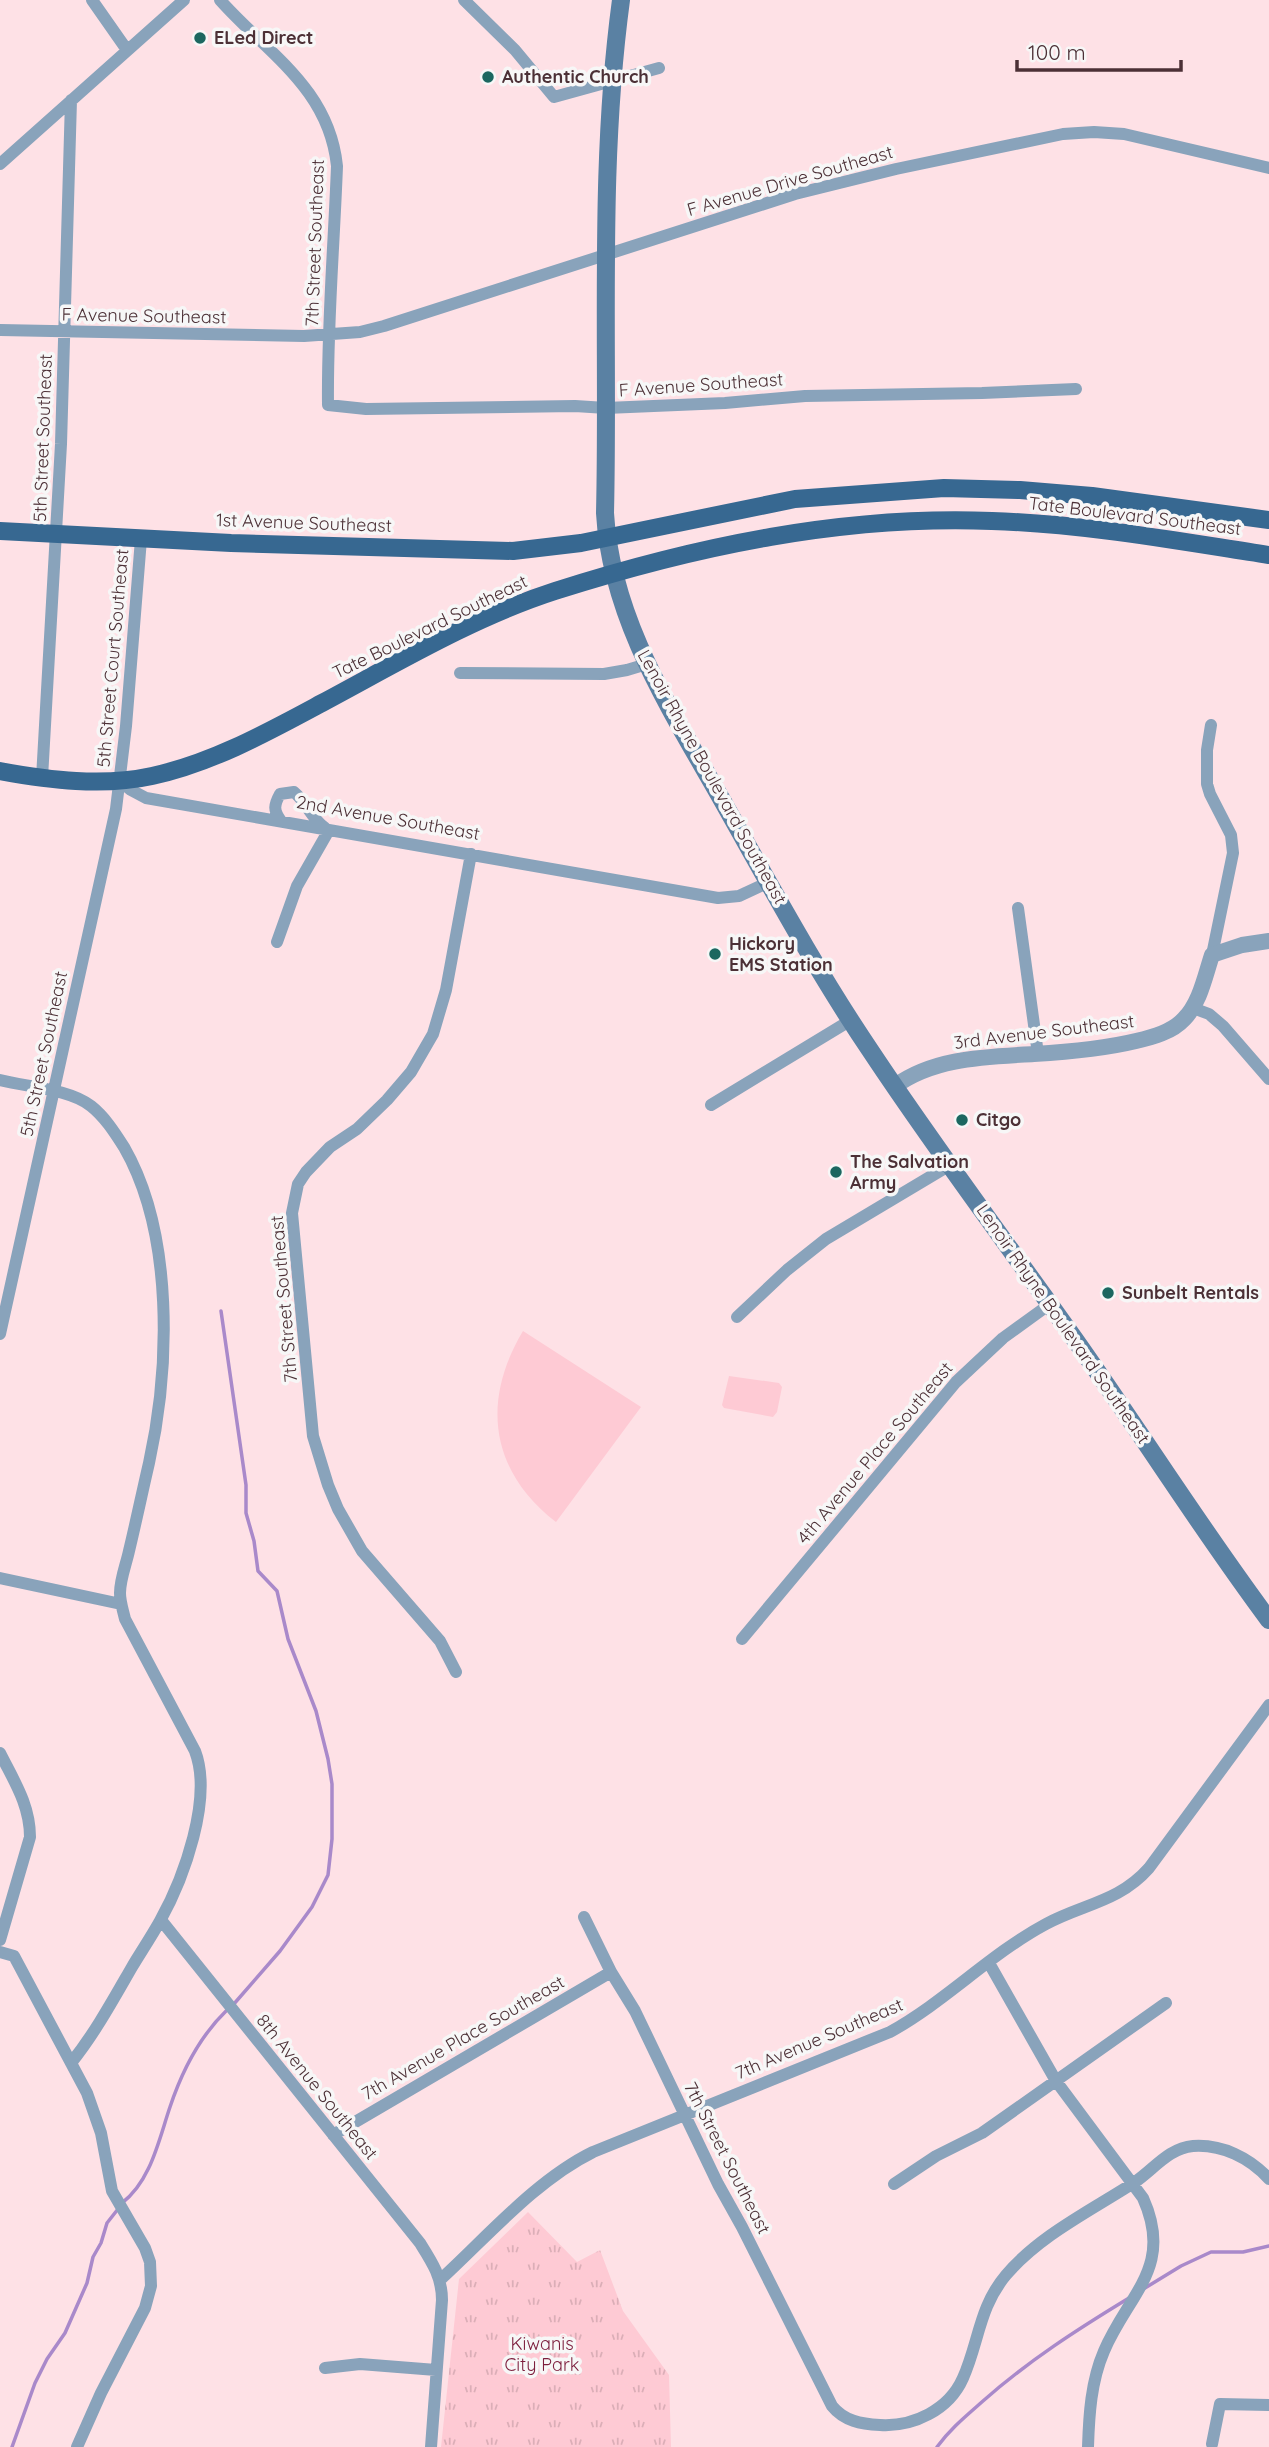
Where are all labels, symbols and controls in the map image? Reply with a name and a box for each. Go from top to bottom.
place label: ELed Direct [214,26,313,49]
scale bar [1017,28,1182,72]
marker: ELed Direct [192,30,208,46]
text: 100 m [1028,39,1086,65]
place label: Authentic Church [502,65,649,88]
marker: Authentic Church [480,69,496,85]
street label: F Avenue Drive Southeast [684,140,895,221]
street label: 7th Street Southeast [300,159,329,327]
street label: F Avenue Southeast [61,303,227,328]
street label: 5th Street Southeast [28,353,57,523]
street label: F Avenue Southeast [618,367,784,402]
street label: Tate Boulevard Southeast [1027,491,1243,540]
street label: 1st Avenue Southeast [216,508,392,537]
street label: 5th Street Court Southeast [91,548,134,768]
street label: Tate Boulevard Southeast [329,569,531,684]
street label: Lenoir Rhyne Boulevard Southeast [633,645,792,908]
street label: 2nd Avenue Southeast [295,790,482,845]
place label: Hickory EMS Station [729,932,833,976]
marker: Hickory EMS Station [707,946,723,962]
street label: 5th Street Southeast [15,969,72,1139]
street label: 3rd Avenue Southeast [952,1009,1135,1054]
place label: Citgo [976,1108,1021,1131]
marker: Citgo [954,1112,970,1128]
place label: The Salvation Army [850,1150,969,1194]
marker: The Salvation Army [828,1164,844,1180]
street label: Lenoir Rhyne Boulevard Southeast [972,1199,1155,1448]
street label: 7th Street Southeast [265,1214,302,1384]
place label: Sunbelt Rentals [1122,1281,1259,1304]
marker: Sunbelt Rentals [1100,1285,1116,1301]
street label: 4th Avenue Place Southeast [792,1357,958,1548]
street label: 7th Avenue Place Southeast [357,1970,568,2105]
street label: 7th Avenue Southeast [731,1993,906,2084]
street label: 8th Avenue Southeast [252,2009,383,2164]
street label: 7th Street Southeast [679,2078,776,2238]
park label: Kiwanis City Park [505,2332,579,2376]

